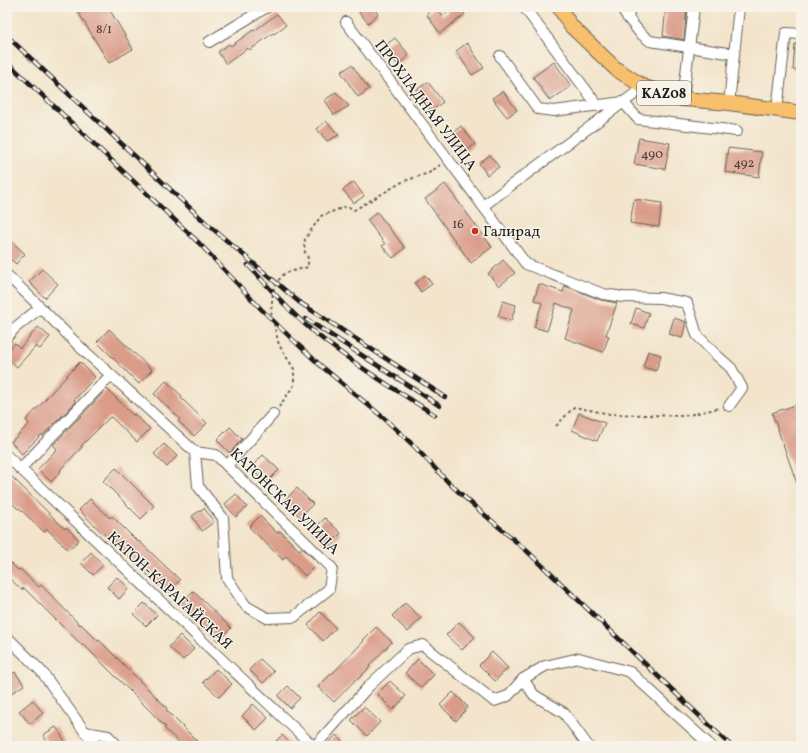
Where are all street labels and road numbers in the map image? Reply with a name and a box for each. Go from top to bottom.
street label: ПРОХЛАДНАЯ УЛИЦА [369,36,481,176]
road number: KAZ08 [637,81,691,105]
street label: КАТОНСКАЯ УЛИЦА [224,444,344,561]
street label: КАТОН-КАРАГАЙСКАЯ [102,527,236,655]

